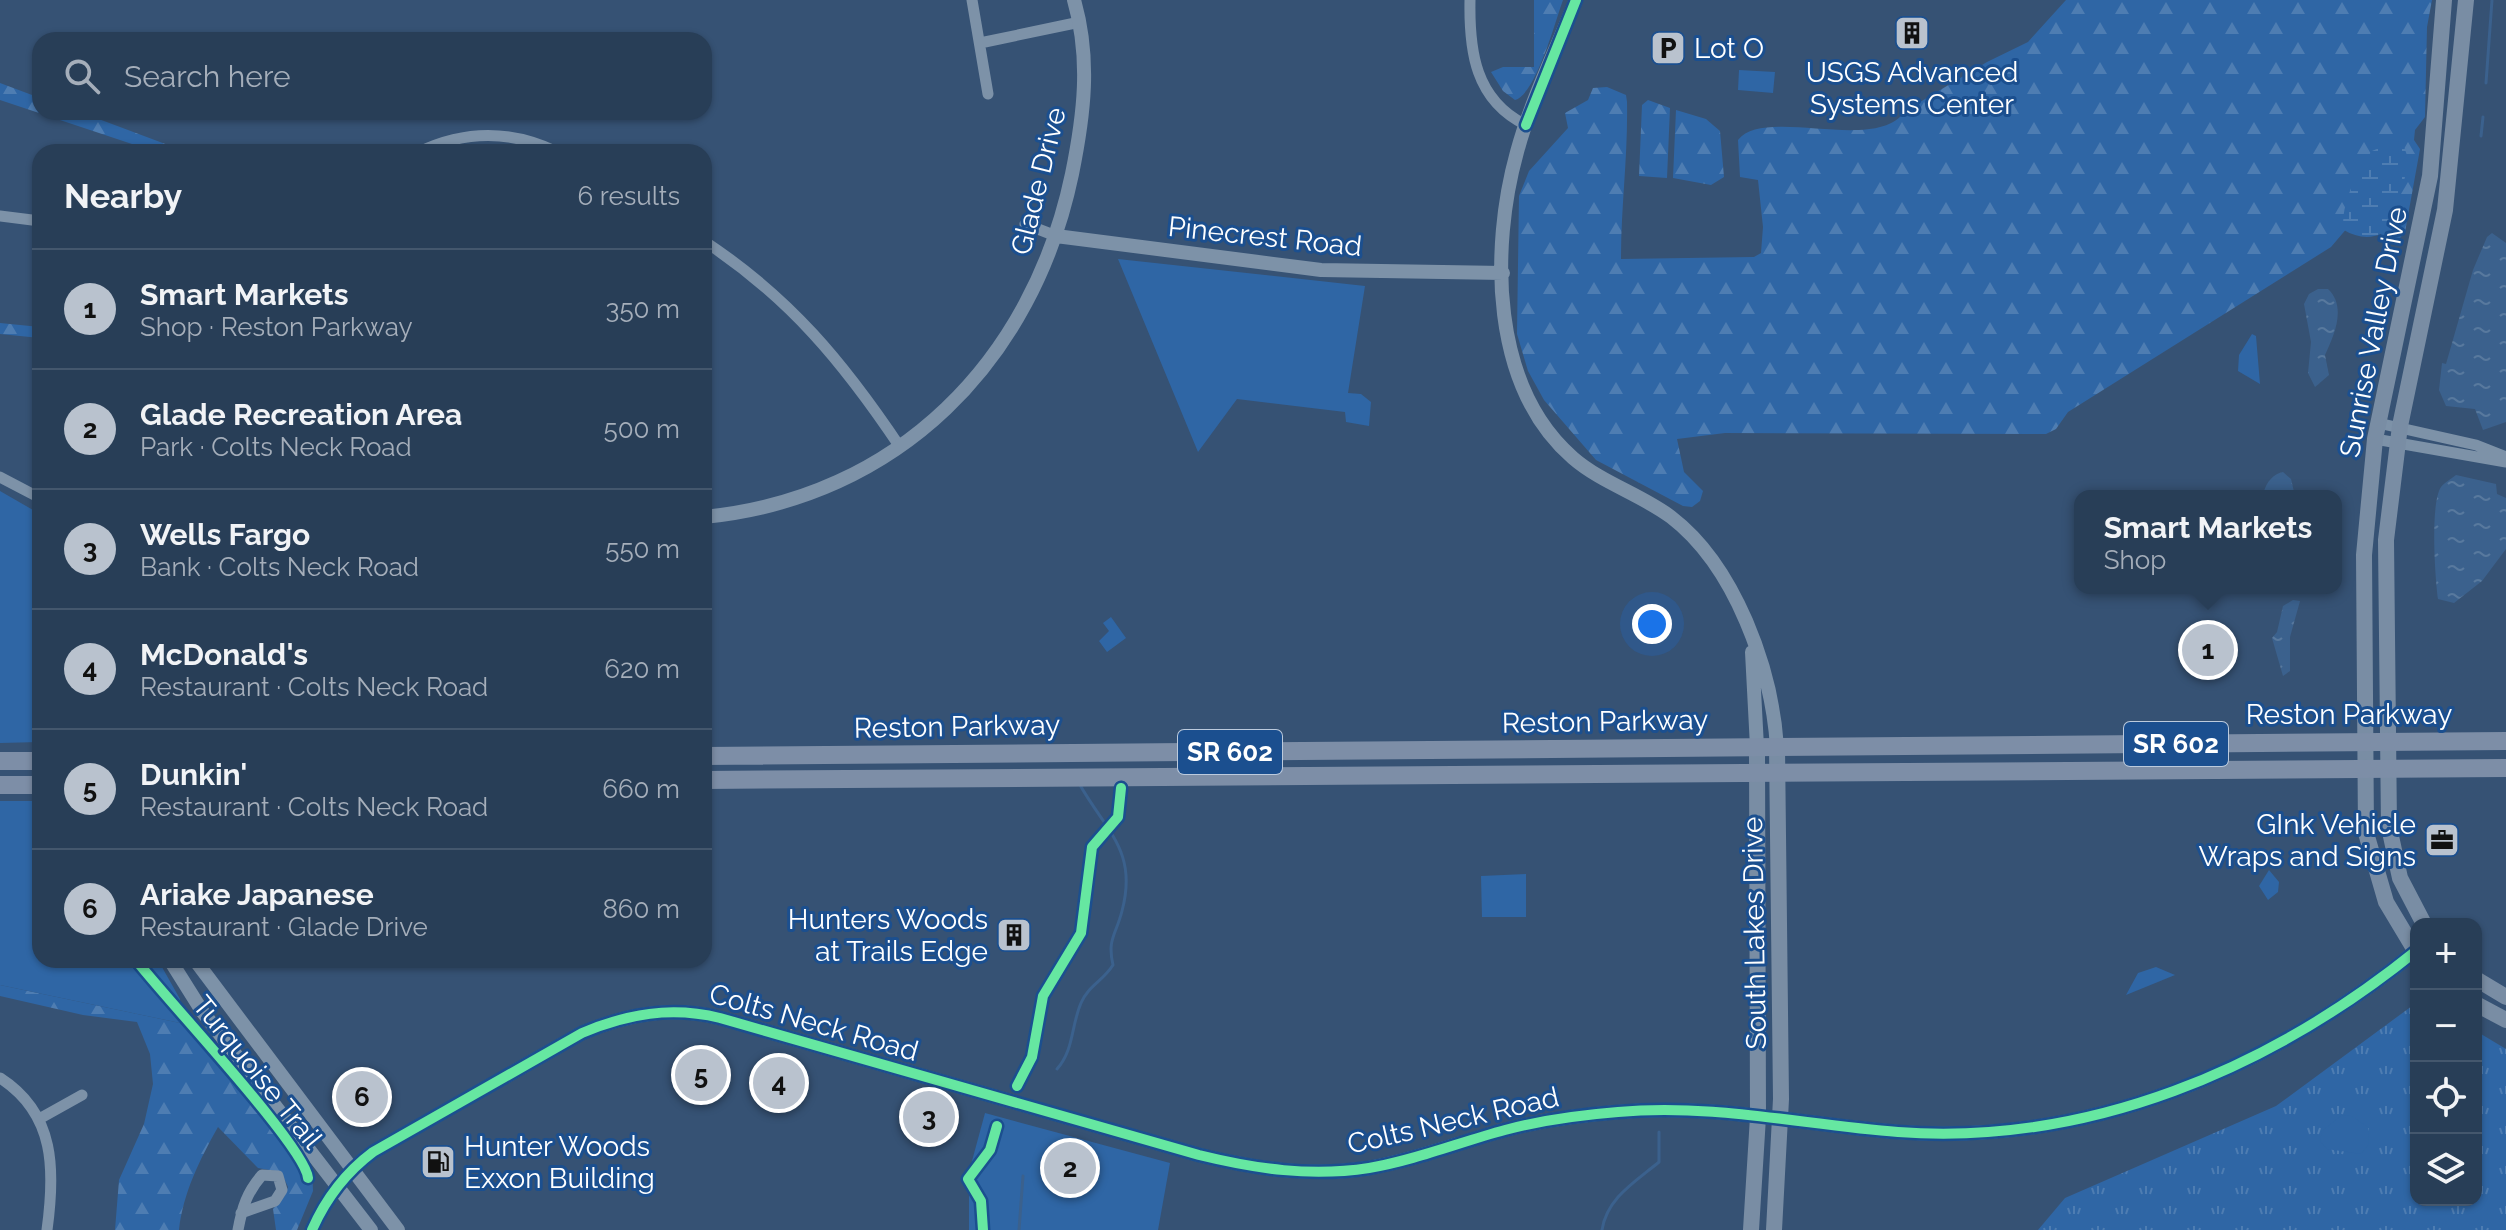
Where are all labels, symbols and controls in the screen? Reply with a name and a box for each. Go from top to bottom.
building icon: USGS Advanced Systems Center [1893,14,1931,52]
parking icon: Lot O [1649,29,1687,67]
search box [32,32,712,120]
place label: Lot O [1694,32,1764,65]
icon: search [60,54,104,98]
place label: USGS Advanced Systems Center [1806,56,2018,121]
text: Search here [124,59,291,94]
street label: Glade Drive [1004,104,1073,258]
text: Nearby [64,176,182,216]
text: 6 results [577,181,680,211]
street label: Sunrise Valley Drive [2333,204,2414,460]
street label: Pinecrest Road [1166,210,1363,263]
text: Smart Markets [140,277,348,312]
text: 1 [84,294,96,324]
text: 350 m [606,294,680,324]
text: Shop · Reston Parkway [140,312,413,342]
text: Glade Recreation Area [140,397,462,432]
text: 2 [83,414,97,444]
text: 500 m [603,414,680,444]
text: Park · Colts Neck Road [140,432,412,462]
popup [2074,490,2342,594]
text: Smart Markets [2104,510,2312,545]
text: Wells Fargo [140,517,310,552]
text: 3 [83,534,97,564]
text: 550 m [605,534,680,564]
text: Shop [2104,545,2166,575]
text: Bank · Colts Neck Road [140,552,419,582]
your location [1632,604,1672,644]
pin: 1 [2182,620,2234,680]
text: McDonald's [140,637,308,672]
text: 4 [83,654,97,684]
text: 620 m [604,654,680,684]
text: Restaurant · Colts Neck Road [140,672,488,702]
street label: Reston Parkway [2246,698,2452,731]
street label: Reston Parkway [1501,703,1709,740]
street label: Reston Parkway [853,708,1061,745]
road number: SR 602 [2124,722,2228,766]
road number: SR 602 [1178,730,1282,774]
text: Dunkin' [140,757,247,792]
text: 5 [83,774,97,804]
text: 660 m [602,774,680,804]
text: Restaurant · Colts Neck Road [140,792,488,822]
place label: GInk Vehicle Wraps and Signs [2199,808,2416,873]
street label: South Lakes Drive [1736,816,1773,1050]
office icon: GInk Vehicle Wraps and Signs [2423,821,2461,859]
text: Ariake Japanese [140,877,374,912]
text: 6 [82,894,98,924]
text: 860 m [602,894,680,924]
place label: Hunters Woods at Trails Edge [788,903,988,968]
text: Restaurant · Glade Drive [140,912,428,942]
building icon: Hunters Woods at Trails Edge [995,916,1033,954]
map controls [2410,918,2482,1206]
button: + [2410,918,2482,990]
street label: Colts Neck Road [706,977,922,1068]
street label: Turquoise Trail [186,989,330,1156]
button: − [2410,990,2482,1062]
pin: 5 [675,1045,727,1105]
pin: 4 [753,1053,805,1113]
button: locate [2410,1062,2482,1134]
pin: 6 [336,1067,388,1127]
street label: Colts Neck Road [1344,1080,1562,1161]
pin: 3 [903,1087,955,1147]
place label: Hunter Woods Exxon Building [464,1130,655,1195]
button: layers [2410,1134,2482,1206]
pin: 2 [1044,1138,1096,1198]
fuel station icon: Hunter Woods Exxon Building [419,1143,457,1181]

